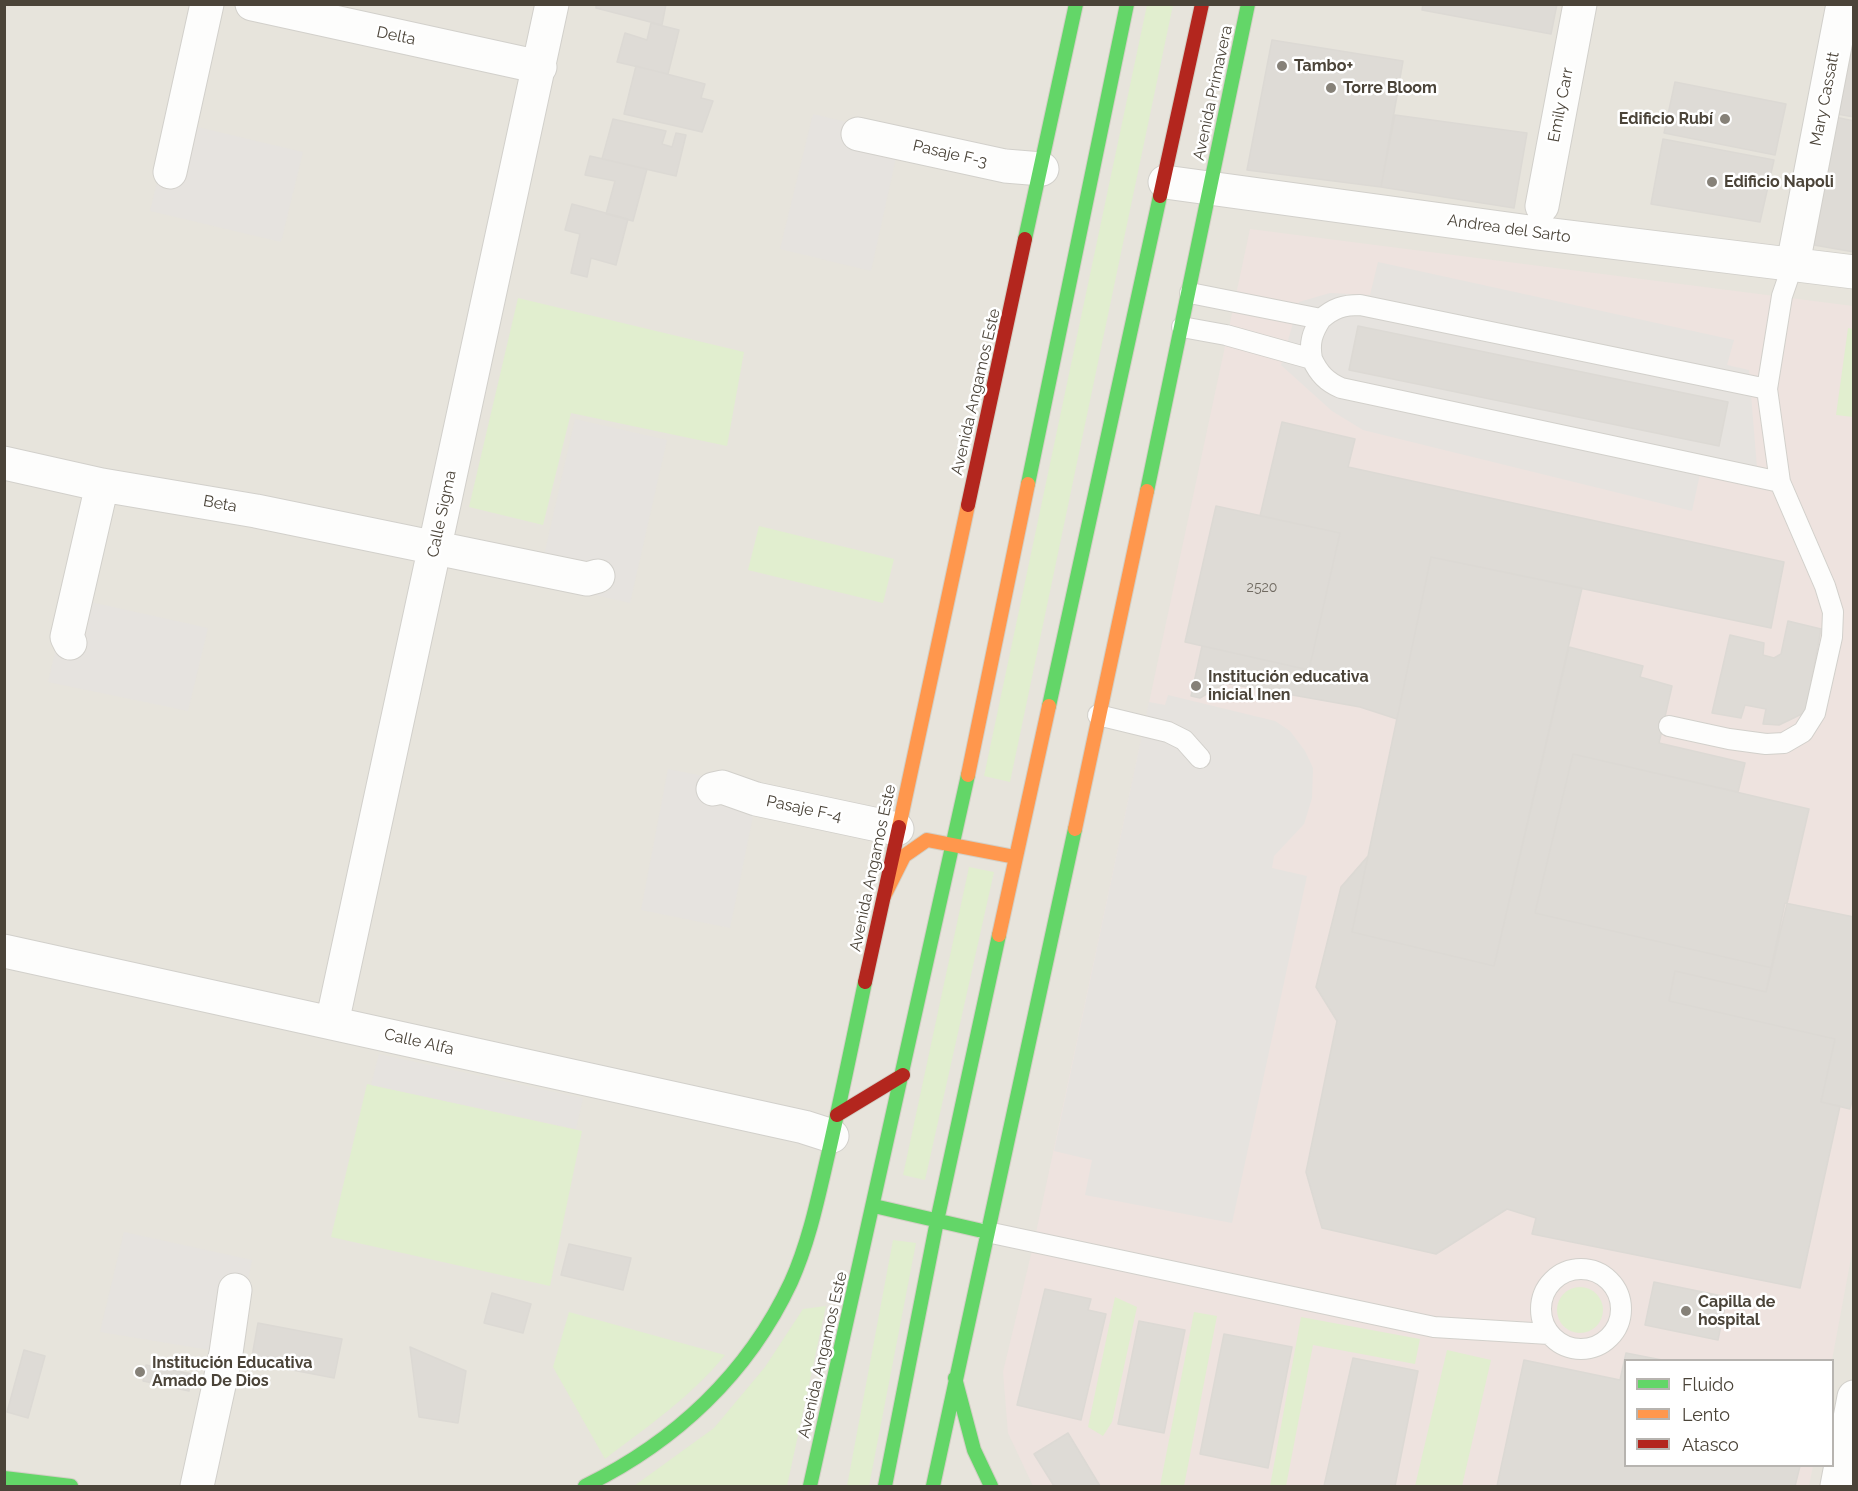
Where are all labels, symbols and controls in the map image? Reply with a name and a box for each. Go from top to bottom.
street label: Delta [375,23,417,49]
street label: Avenida Primavera [1189,24,1237,162]
street label: Mary Cassatt [1806,50,1844,148]
place label: Tambo+ [1294,56,1353,76]
marker: Tambo+ [1275,59,1289,73]
street label: Emily Carr [1544,66,1578,144]
place label: Torre Bloom [1343,78,1437,98]
marker: Torre Bloom [1324,81,1338,95]
place label: Edificio Rubí [1619,109,1713,129]
marker: Edificio Rubí [1718,112,1732,126]
street label: Pasaje F-3 [911,136,989,172]
place label: Edificio Napoli [1724,172,1834,192]
marker: Edificio Napoli [1705,175,1719,189]
street label: Andrea del Sarto [1446,211,1572,247]
street label: Avenida Angamos Este [947,307,1005,477]
street label: Calle Sigma [423,469,461,559]
street label: Beta [202,492,238,516]
house number: 2520 [1247,580,1277,596]
place label: Institución educativa inicial Inen [1208,667,1369,705]
marker: Institución educativa inicial Inen [1189,679,1203,693]
street label: Avenida Angamos Este [846,783,900,953]
street label: Pasaje F-4 [765,792,843,826]
street label: Calle Alfa [382,1025,456,1059]
street label: Avenida Angamos Este [794,1270,852,1440]
place label: Capilla de hospital [1698,1292,1775,1330]
marker: Capilla de hospital [1679,1304,1693,1318]
place label: Institución Educativa Amado De Dios [152,1353,312,1391]
legend [1624,1359,1834,1467]
marker: Institución Educativa Amado De Dios [133,1365,147,1379]
text: Fluido [1682,1374,1734,1395]
text: Lento [1682,1404,1730,1425]
text: Atasco [1682,1434,1739,1455]

